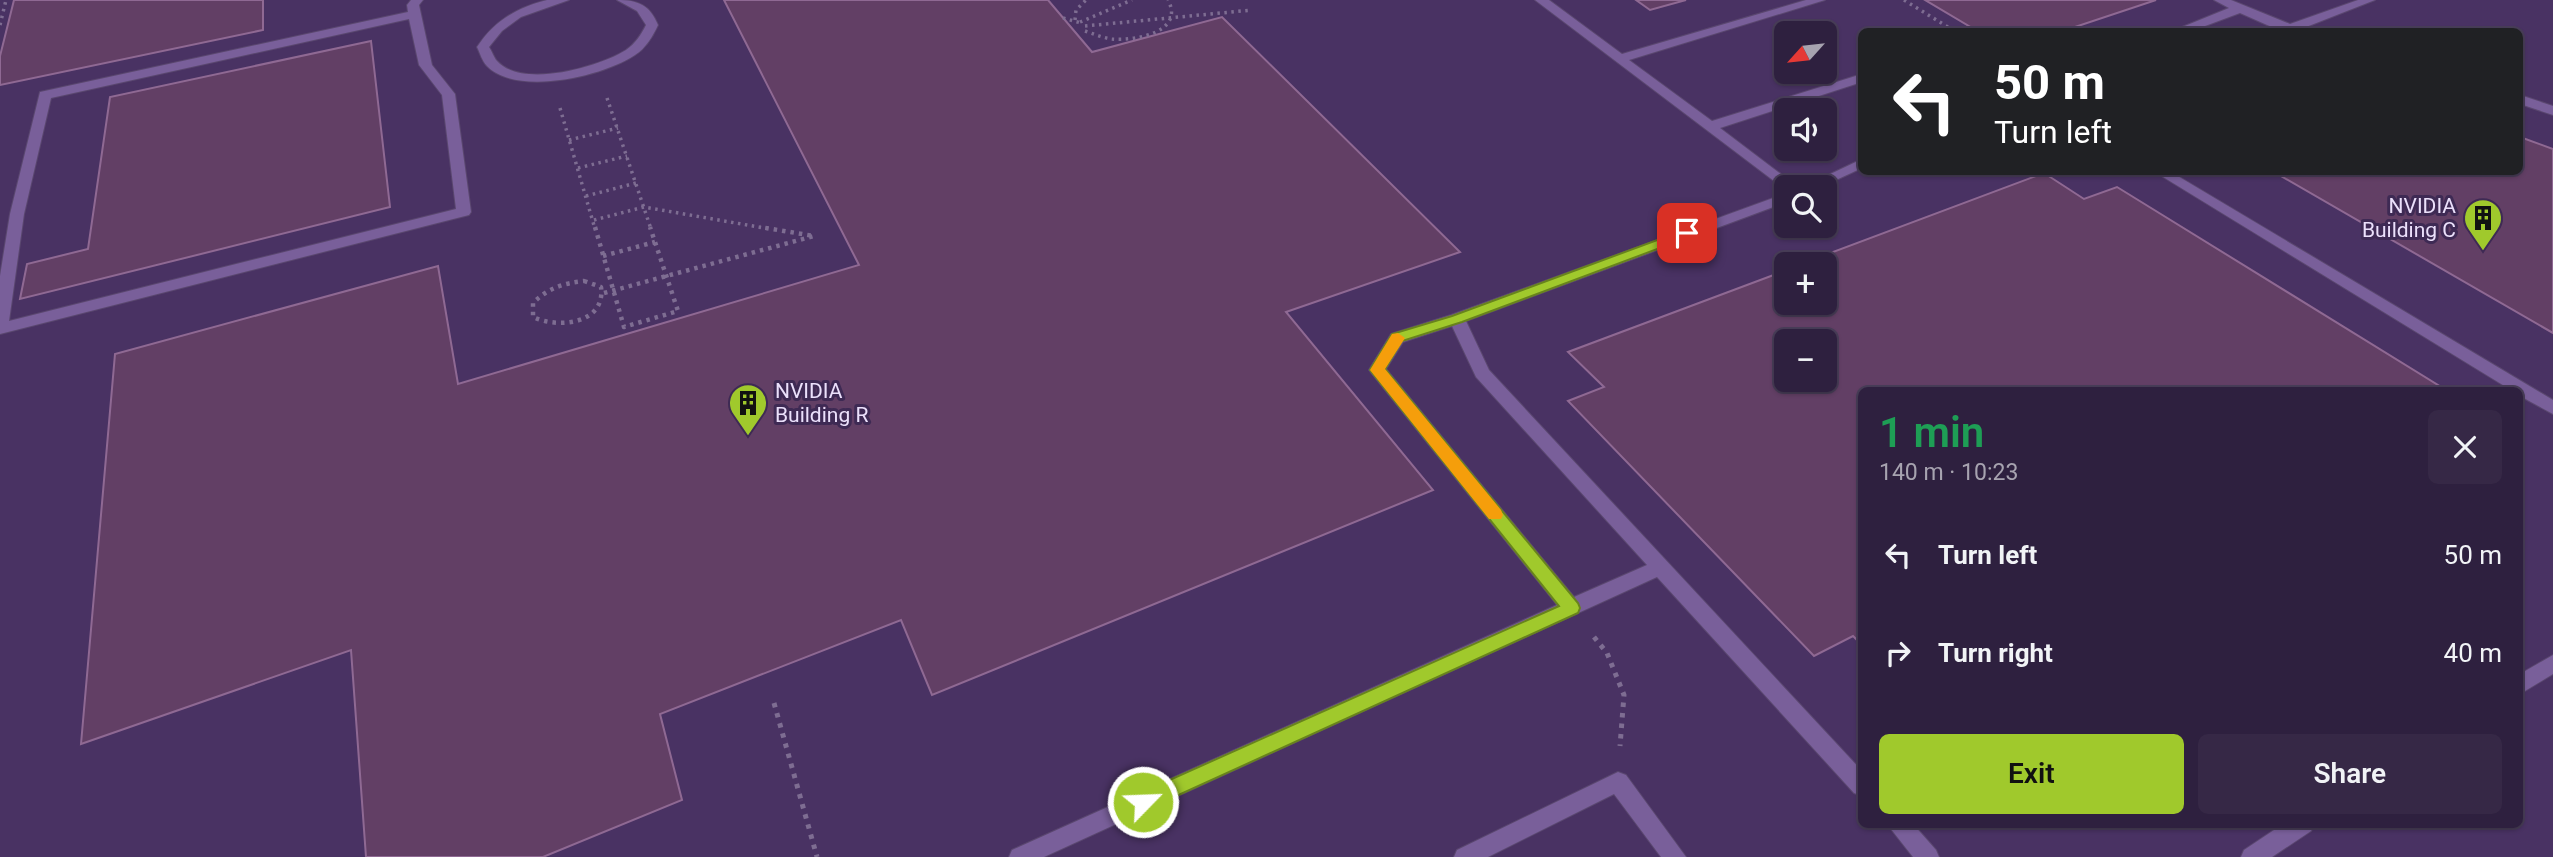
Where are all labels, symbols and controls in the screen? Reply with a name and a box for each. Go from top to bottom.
north arrow [1774,21,1838,84]
map controls [1774,21,1837,392]
text: 50 m [1994,54,2105,111]
icon: left [1879,56,1970,147]
button: sound [1774,98,1837,161]
text: Turn left [1994,113,2112,151]
button: search [1774,175,1837,238]
place label: NVIDIA Building C [2362,194,2456,242]
building icon: NVIDIA Building C [2462,197,2504,252]
pin [1657,203,1717,263]
icon: arrive [1668,214,1706,252]
button: + [1774,252,1837,315]
button: − [1774,329,1837,392]
place label: NVIDIA Building R [775,379,868,427]
building icon: NVIDIA Building R [727,382,769,437]
text: 1 min [1879,408,1984,457]
button: close [2428,410,2502,484]
text: 140 m · 10:23 [1879,459,2018,486]
icon: left [1879,536,1917,574]
text: Turn left [1938,540,2037,570]
text: 50 m [2444,540,2502,570]
icon: right [1879,634,1917,672]
text: Turn right [1938,638,2053,668]
text: 40 m [2444,638,2502,668]
button: Exit [1879,734,2184,814]
button: Share [2198,734,2502,814]
position arrow [1106,765,1180,839]

